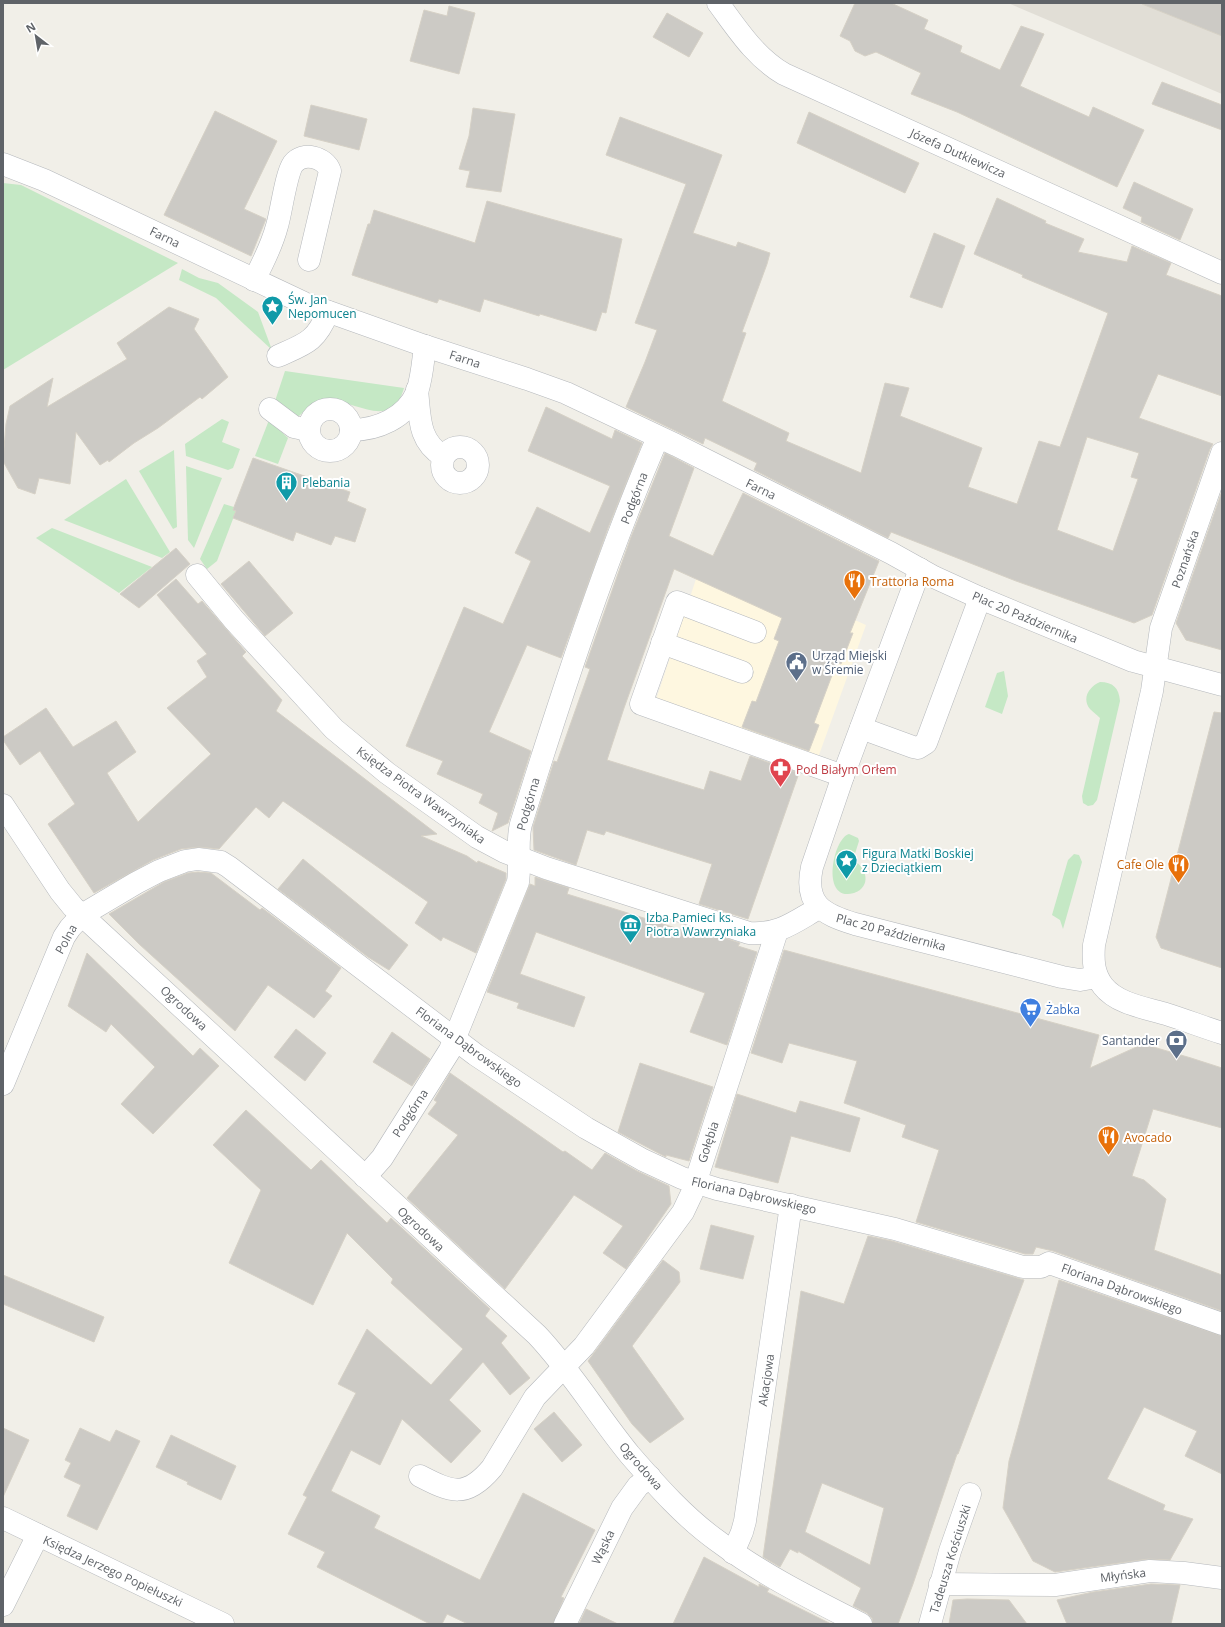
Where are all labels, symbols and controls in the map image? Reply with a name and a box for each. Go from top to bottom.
north arrow [16,16,56,56]
text: N [23,18,38,36]
street label: Józefa Dutkiewicza [906,124,1009,182]
street label: Farna [147,222,183,252]
place label: Św. Jan Nepomucen [288,291,357,322]
place icon: Św. Jan Nepomucen [259,293,285,326]
street label: Farna [447,346,483,372]
building icon: Plebania [274,469,300,502]
street label: Podgórna [616,470,652,526]
place label: Plebania [302,474,350,491]
street label: Farna [743,474,779,504]
street label: Poznańska [1167,528,1203,590]
restaurant icon: Trattoria Roma [842,568,868,601]
place label: Trattoria Roma [870,573,954,590]
street label: Plac 20 Października [970,587,1080,647]
place label: Urząd Miejski w Śremie [812,647,887,678]
public building icon: Urząd Miejski w Śremie [783,649,809,682]
street label: Księdza Piotra Wawrzyniaka [353,742,489,848]
pharmacy icon: Pod Białym Orłem [767,756,793,789]
place label: Pod Białym Orłem [796,761,897,778]
street label: Podgórna [512,775,544,833]
place label: Figura Matki Boskiej z Dzieciątkiem [862,845,974,876]
place icon: Figura Matki Boskiej z Dzieciątkiem [834,847,860,880]
restaurant icon: Cafe Ole [1166,851,1192,884]
place label: Cafe Ole [1117,856,1164,873]
place label: Izba Pamieci ks. Piotra Wawrzyniaka [646,909,756,940]
street label: Plac 20 Października [834,909,948,955]
museum icon: Izba Pamieci ks. Piotra Wawrzyniaka [618,911,644,944]
street label: Polna [51,921,81,957]
street label: Ogrodowa [157,982,211,1034]
supermarket icon: Żabka [1017,996,1043,1029]
place label: Żabka [1046,1001,1080,1018]
street label: Floriana Dąbrowskiego [412,1003,526,1091]
bank icon: Santander [1163,1027,1189,1060]
place label: Santander [1102,1032,1160,1049]
street label: Podgórna [388,1086,432,1140]
street label: Gołębia [693,1119,723,1165]
restaurant icon: Avocado [1095,1124,1121,1157]
place label: Avocado [1124,1129,1172,1146]
street label: Floriana Dąbrowskiego [690,1172,818,1218]
street label: Ogrodowa [394,1203,448,1255]
street label: Floriana Dąbrowskiego [1059,1259,1185,1319]
street label: Akacjowa [754,1353,778,1407]
street label: Ogrodowa [615,1438,667,1494]
street label: Tadeusza Kościuszki [925,1503,975,1615]
street label: Wąska [587,1527,619,1567]
street label: Księdza Jerzego Popiełuszki [40,1531,186,1611]
street label: Młyńska [1099,1564,1147,1586]

